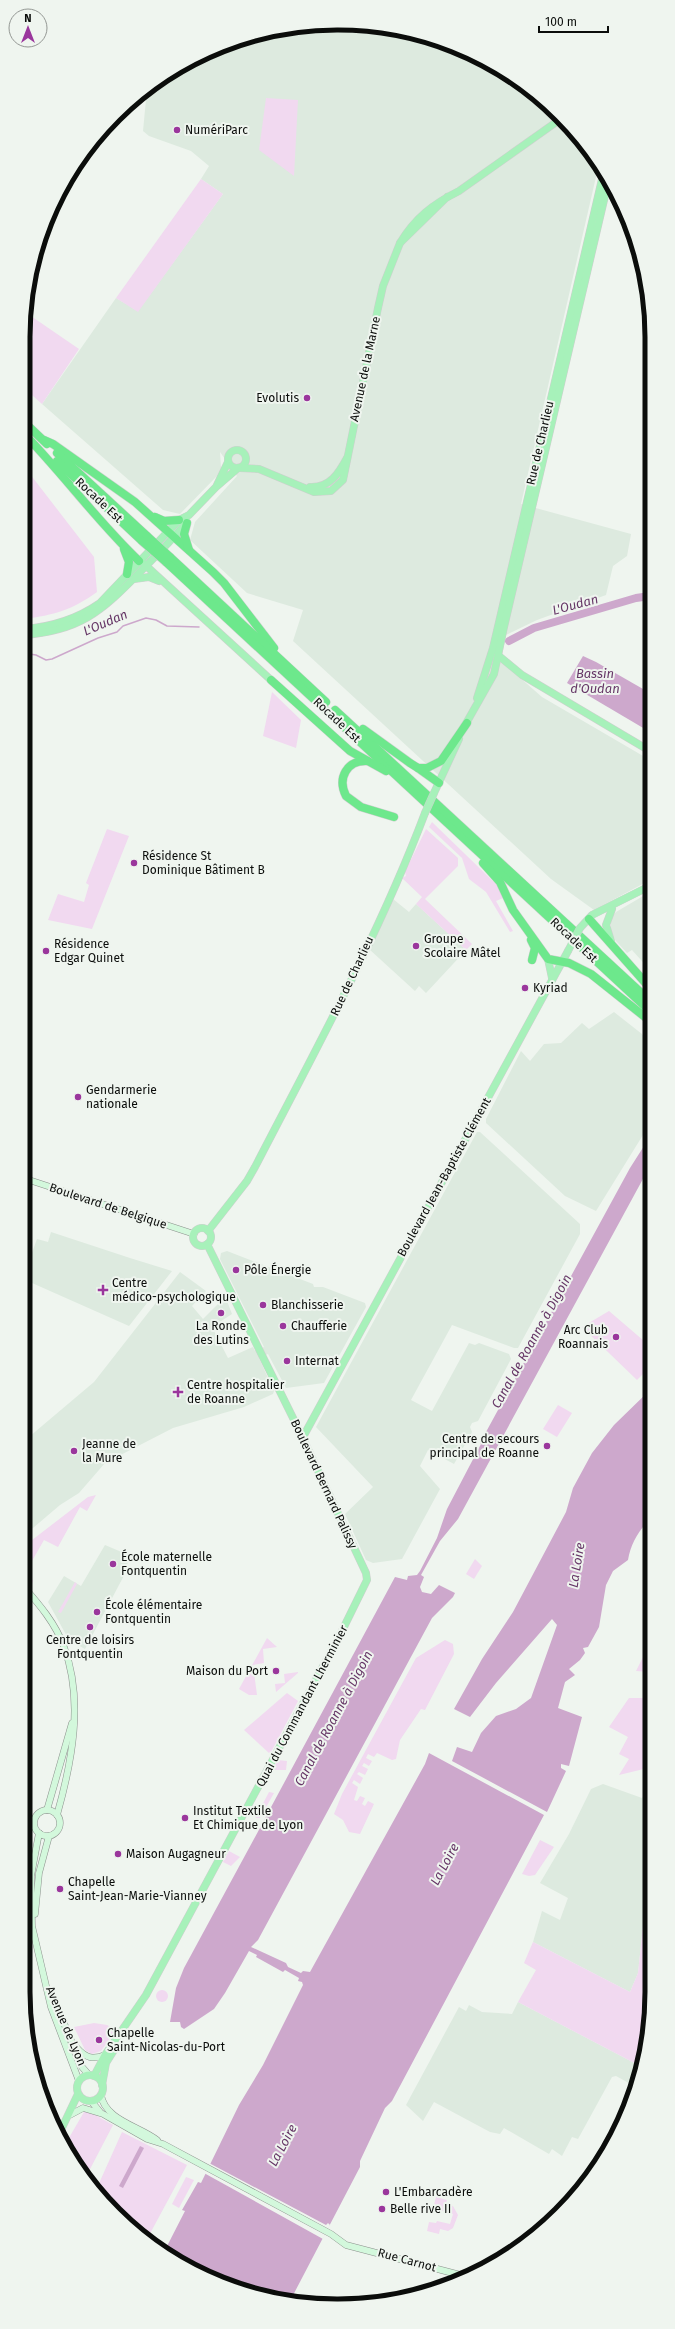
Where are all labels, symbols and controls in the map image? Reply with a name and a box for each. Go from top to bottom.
north arrow [8,8,48,48]
scale bar [539,8,608,34]
text: N [24,12,32,25]
text: 100 m [545,15,577,29]
place label: NumériParc [185,123,248,137]
marker: NumériParc [172,125,182,135]
street label: Avenue de la Marne [347,315,383,423]
place label: Evolutis [256,391,299,405]
marker: Evolutis [302,393,312,403]
street label: Rue de Charlieu [523,399,557,487]
street label: Rocade Est [72,475,126,526]
water label: L'Oudan [551,591,600,618]
water label: L'Oudan [81,606,130,639]
water label: Bassin d'Oudan [570,666,620,696]
street label: Rocade Est [310,695,364,746]
place label: Résidence St Dominique Bâtiment B [142,849,265,877]
marker: Résidence St Dominique Bâtiment B [129,858,139,868]
street label: Rocade Est [547,915,601,966]
place label: Groupe Scolaire Mâtel [424,932,501,960]
street label: Rue de Charlieu [327,934,377,1018]
place label: Résidence Edgar Quinet [54,937,125,965]
marker: Groupe Scolaire Mâtel [411,941,421,951]
marker: Résidence Edgar Quinet [41,946,51,956]
place label: Kyriad [533,981,568,995]
marker: Kyriad [520,983,530,993]
place label: Gendarmerie nationale [86,1083,157,1111]
marker: Gendarmerie nationale [73,1092,83,1102]
street label: Boulevard Jean-Baptiste Clément [394,1095,494,1259]
street label: Boulevard de Belgique [47,1180,169,1232]
place label: Pôle Énergie [244,1262,311,1277]
marker: Pôle Énergie [231,1265,241,1275]
water label: Canal de Roanne à Digoin [488,1272,575,1411]
place label: Centre médico-psychologique [112,1276,236,1304]
marker: Centre médico-psychologique [97,1284,109,1296]
place label: Blanchisserie [271,1298,344,1312]
marker: Blanchisserie [258,1300,268,1310]
marker: La Ronde des Lutins [216,1308,226,1318]
place label: La Ronde des Lutins [193,1319,249,1347]
place label: Chaufferie [291,1319,347,1333]
marker: Chaufferie [278,1321,288,1331]
place label: Arc Club Roannais [558,1323,608,1351]
marker: Arc Club Roannais [611,1332,621,1342]
place label: Internat [295,1354,339,1368]
marker: Internat [282,1356,292,1366]
place label: Centre hospitalier de Roanne [187,1378,285,1406]
marker: Centre hospitalier de Roanne [172,1386,184,1398]
street label: Boulevard Bernard Palissy [288,1417,360,1551]
place label: Centre de secours principal de Roanne [430,1432,539,1460]
place label: Jeanne de la Mure [82,1437,136,1465]
marker: Centre de secours principal de Roanne [542,1441,552,1451]
marker: Jeanne de la Mure [69,1446,79,1456]
water label: La Loire [566,1541,587,1589]
place label: École maternelle Fontquentin [121,1549,212,1578]
marker: École maternelle Fontquentin [108,1559,118,1569]
place label: École élémentaire Fontquentin [105,1597,202,1626]
marker: École élémentaire Fontquentin [92,1607,102,1617]
marker: Centre de loisirs Fontquentin [85,1622,95,1632]
street label: Quai du Commandant Lherminier [253,1623,351,1789]
place label: Centre de loisirs Fontquentin [46,1633,134,1661]
water label: Canal de Roanne à Digoin [291,1648,375,1788]
place label: Maison du Port [186,1664,269,1678]
marker: Maison du Port [271,1666,281,1676]
place label: Institut Textile Et Chimique de Lyon [193,1804,303,1832]
marker: Institut Textile Et Chimique de Lyon [180,1813,190,1823]
water label: La Loire [427,1840,462,1888]
place label: Maison Augagneur [126,1847,226,1861]
marker: Maison Augagneur [113,1849,123,1859]
place label: Chapelle Saint-Jean-Marie-Vianney [68,1875,207,1903]
marker: Chapelle Saint-Jean-Marie-Vianney [55,1884,65,1894]
street label: Avenue de Lyon [43,1984,89,2068]
place label: Chapelle Saint-Nicolas-du-Port [107,2026,226,2054]
marker: Chapelle Saint-Nicolas-du-Port [94,2035,104,2045]
water label: La Loire [265,2121,300,2169]
place label: L'Embarcadère [394,2185,472,2199]
marker: L'Embarcadère [381,2187,391,2197]
place label: Belle rive II [390,2202,451,2216]
marker: Belle rive II [377,2204,387,2214]
street label: Rue Carnot [376,2245,438,2275]

